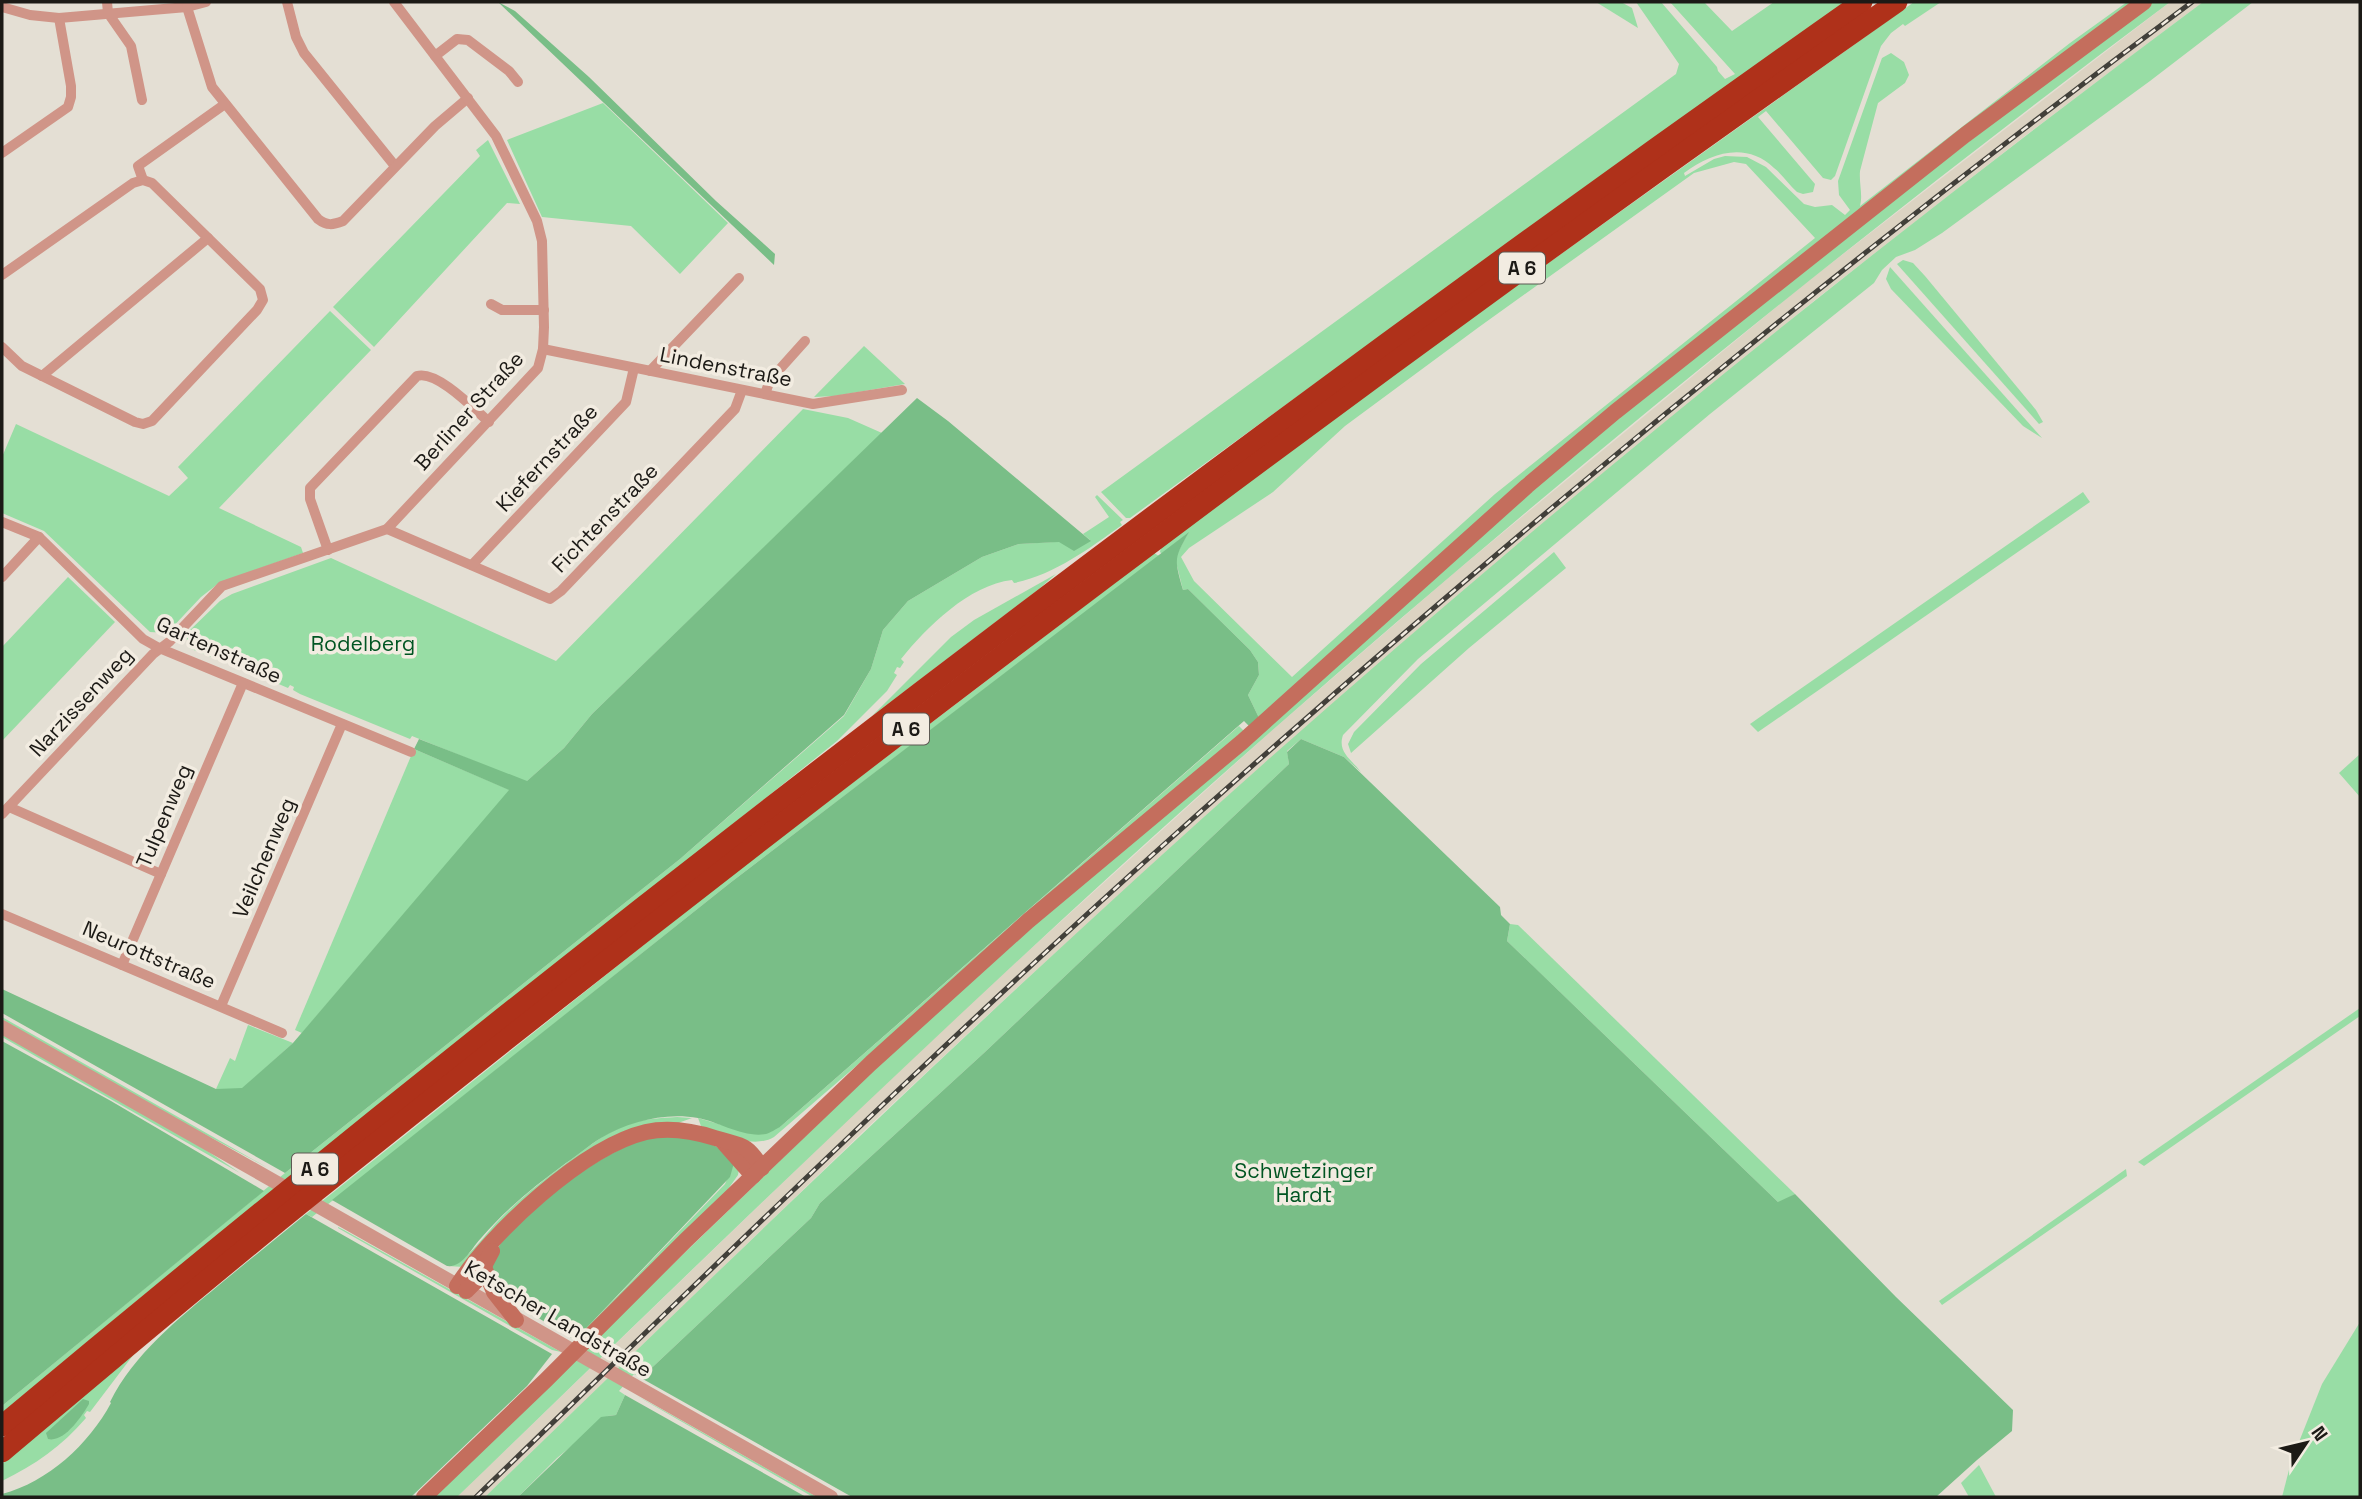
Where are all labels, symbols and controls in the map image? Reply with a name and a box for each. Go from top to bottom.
road number: A 6 [1499,252,1545,284]
street label: Lindenstraße [658,340,794,393]
street label: Berliner Straße [408,346,529,476]
street label: Kiefernstraße [490,398,603,517]
street label: Fichtenstraße [546,457,664,578]
street label: Gartenstraße [152,610,286,689]
park label: Rodelberg [311,630,415,657]
street label: Narzissenweg [23,641,138,762]
road number: A 6 [883,714,929,744]
street label: Tulpenweg [130,760,197,872]
street label: Veilchenweg [226,794,301,922]
street label: Neurottstraße [79,914,220,995]
road number: A 6 [292,1154,338,1184]
park label: Schwetzinger Hardt [1234,1157,1374,1208]
street label: Ketscher Landstraße [460,1254,657,1383]
north arrow [2271,1408,2341,1478]
text: N [2306,1421,2333,1446]

